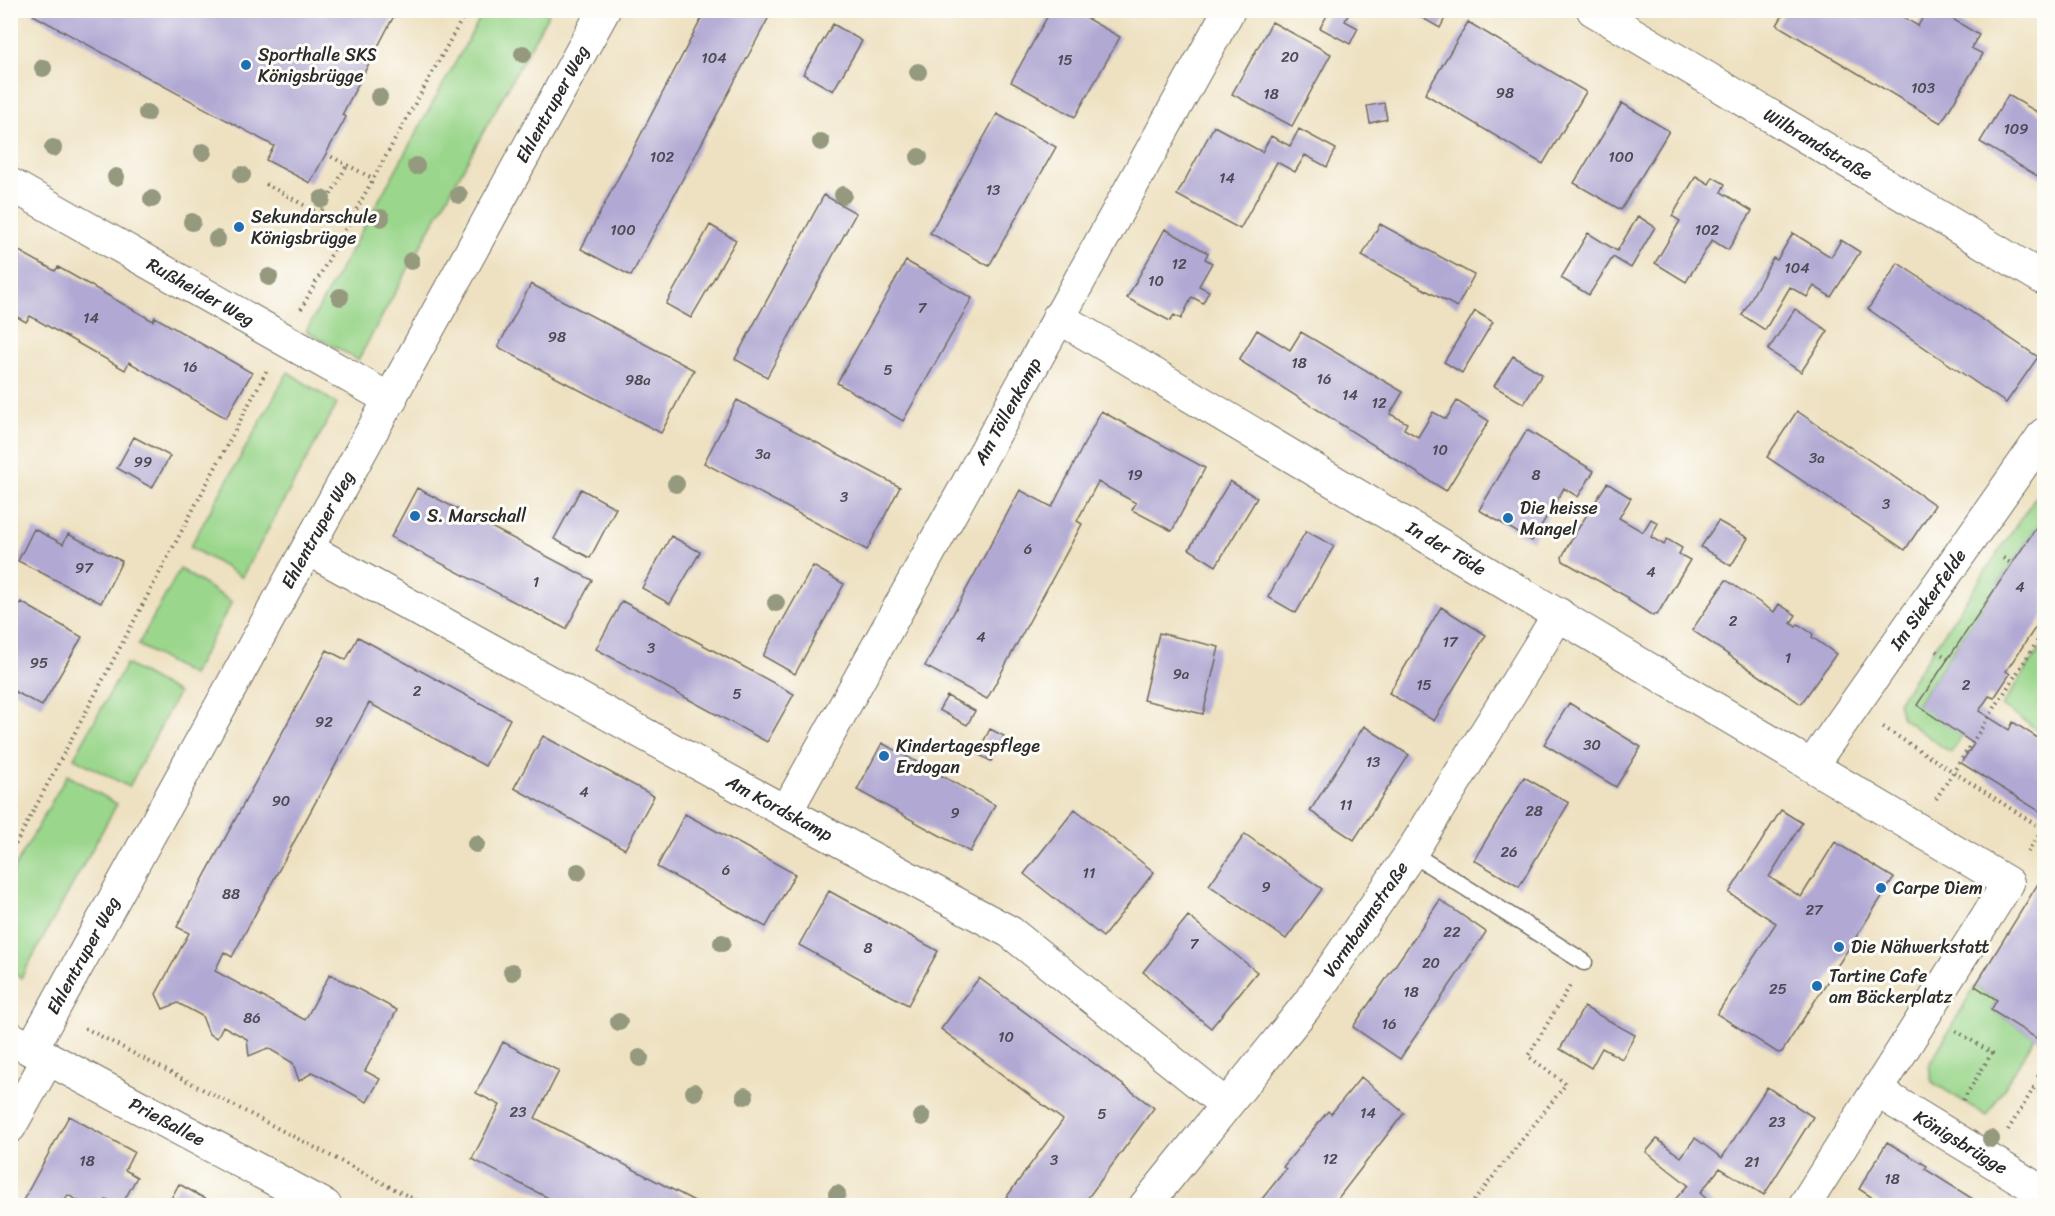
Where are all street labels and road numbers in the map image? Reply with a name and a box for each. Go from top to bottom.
street label: Ehlentruper Weg [507,39,598,169]
street label: Wilbrandstraße [1757,99,1879,189]
street label: Rußheider Weg [141,249,261,335]
street label: Am Töllenkamp [964,351,1050,472]
street label: Ehlentruper Weg [272,465,363,595]
street label: In der Töde [1399,511,1493,585]
street label: Im Siekerfelde [1880,542,1975,658]
street label: Am Kordskamp [719,766,839,851]
street label: Vormbaumstraße [1314,854,1417,984]
street label: Ehlentruper Weg [37,890,129,1021]
street label: Prießallee [123,1088,211,1155]
street label: Königsbrügge [1907,1101,2014,1183]

